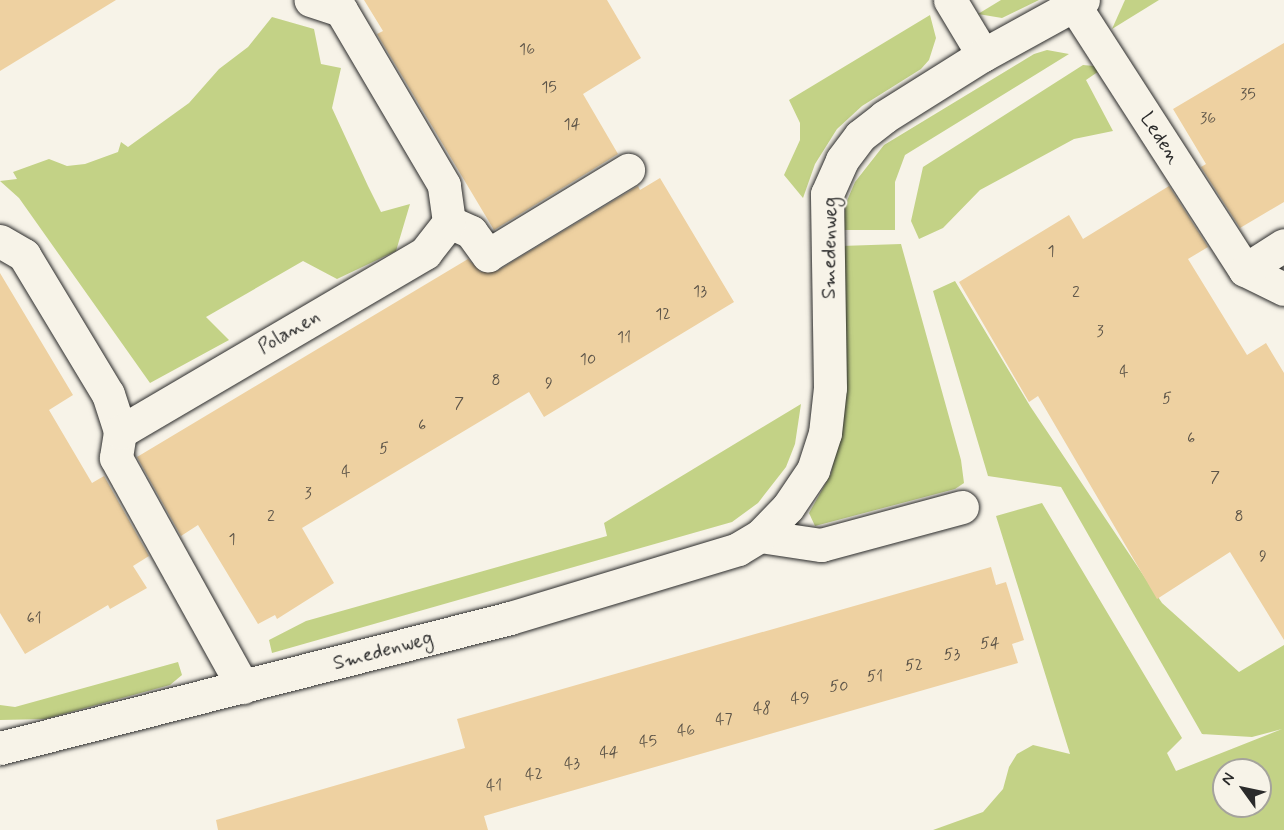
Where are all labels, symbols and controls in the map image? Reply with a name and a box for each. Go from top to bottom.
house number: 16 [519,40,535,60]
house number: 15 [541,78,557,98]
house number: 35 [1240,85,1256,105]
street label: Leden [1134,108,1186,168]
house number: 36 [1200,109,1216,129]
house number: 14 [564,115,580,135]
street label: Smedenweg [817,197,843,299]
house number: 1 [1047,242,1055,262]
house number: 13 [693,282,707,302]
house number: 2 [1072,283,1080,303]
street label: Polanen [254,305,324,359]
house number: 12 [655,305,671,325]
house number: 3 [1096,322,1104,342]
house number: 11 [617,328,631,348]
house number: 10 [580,350,596,370]
house number: 4 [1119,362,1129,382]
house number: 8 [491,371,501,391]
house number: 9 [545,374,553,394]
house number: 5 [1162,389,1172,409]
house number: 7 [454,394,464,414]
house number: 6 [418,416,426,436]
house number: 6 [1187,429,1195,449]
house number: 5 [379,439,389,459]
house number: 4 [341,462,351,482]
house number: 7 [1210,468,1220,488]
house number: 3 [304,484,312,504]
house number: 2 [267,507,275,527]
house number: 8 [1234,507,1244,527]
house number: 1 [228,530,236,550]
house number: 9 [1259,547,1267,567]
house number: 61 [26,609,42,629]
street label: Smedenweg [330,626,436,676]
house number: 54 [980,634,1000,654]
house number: 53 [944,645,960,665]
house number: 52 [905,656,923,676]
house number: 51 [867,667,883,687]
house number: 50 [830,677,848,697]
house number: 49 [791,689,809,709]
house number: 48 [753,699,771,719]
house number: 47 [715,710,733,730]
house number: 46 [677,721,695,741]
house number: 45 [639,732,657,752]
house number: 44 [599,743,619,763]
house number: 43 [564,754,580,774]
north arrow [1212,758,1272,818]
house number: 42 [525,765,543,785]
text: N [1216,769,1240,789]
house number: 41 [486,776,502,796]

